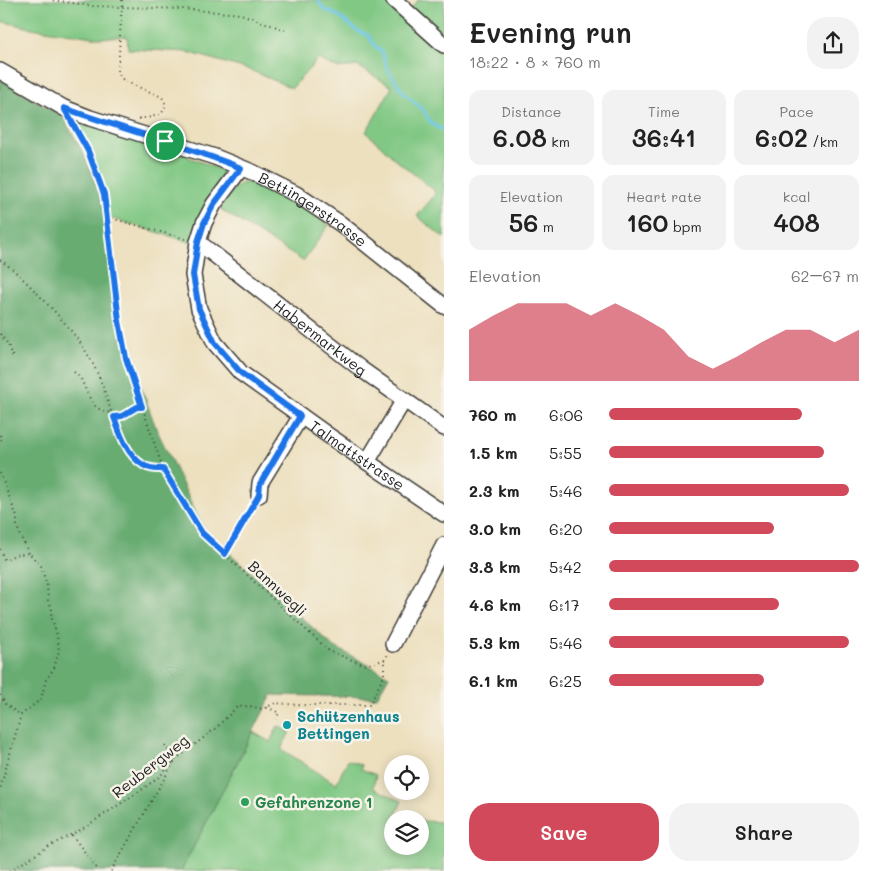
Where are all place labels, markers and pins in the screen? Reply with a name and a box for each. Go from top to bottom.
pin [144,120,186,162]
place label: Schützenhaus Bettingen [297,706,399,743]
marker: Schützenhaus Bettingen [281,719,293,731]
place label: Gefahrenzone 1 [255,792,372,812]
marker: Gefahrenzone 1 [239,796,251,808]

